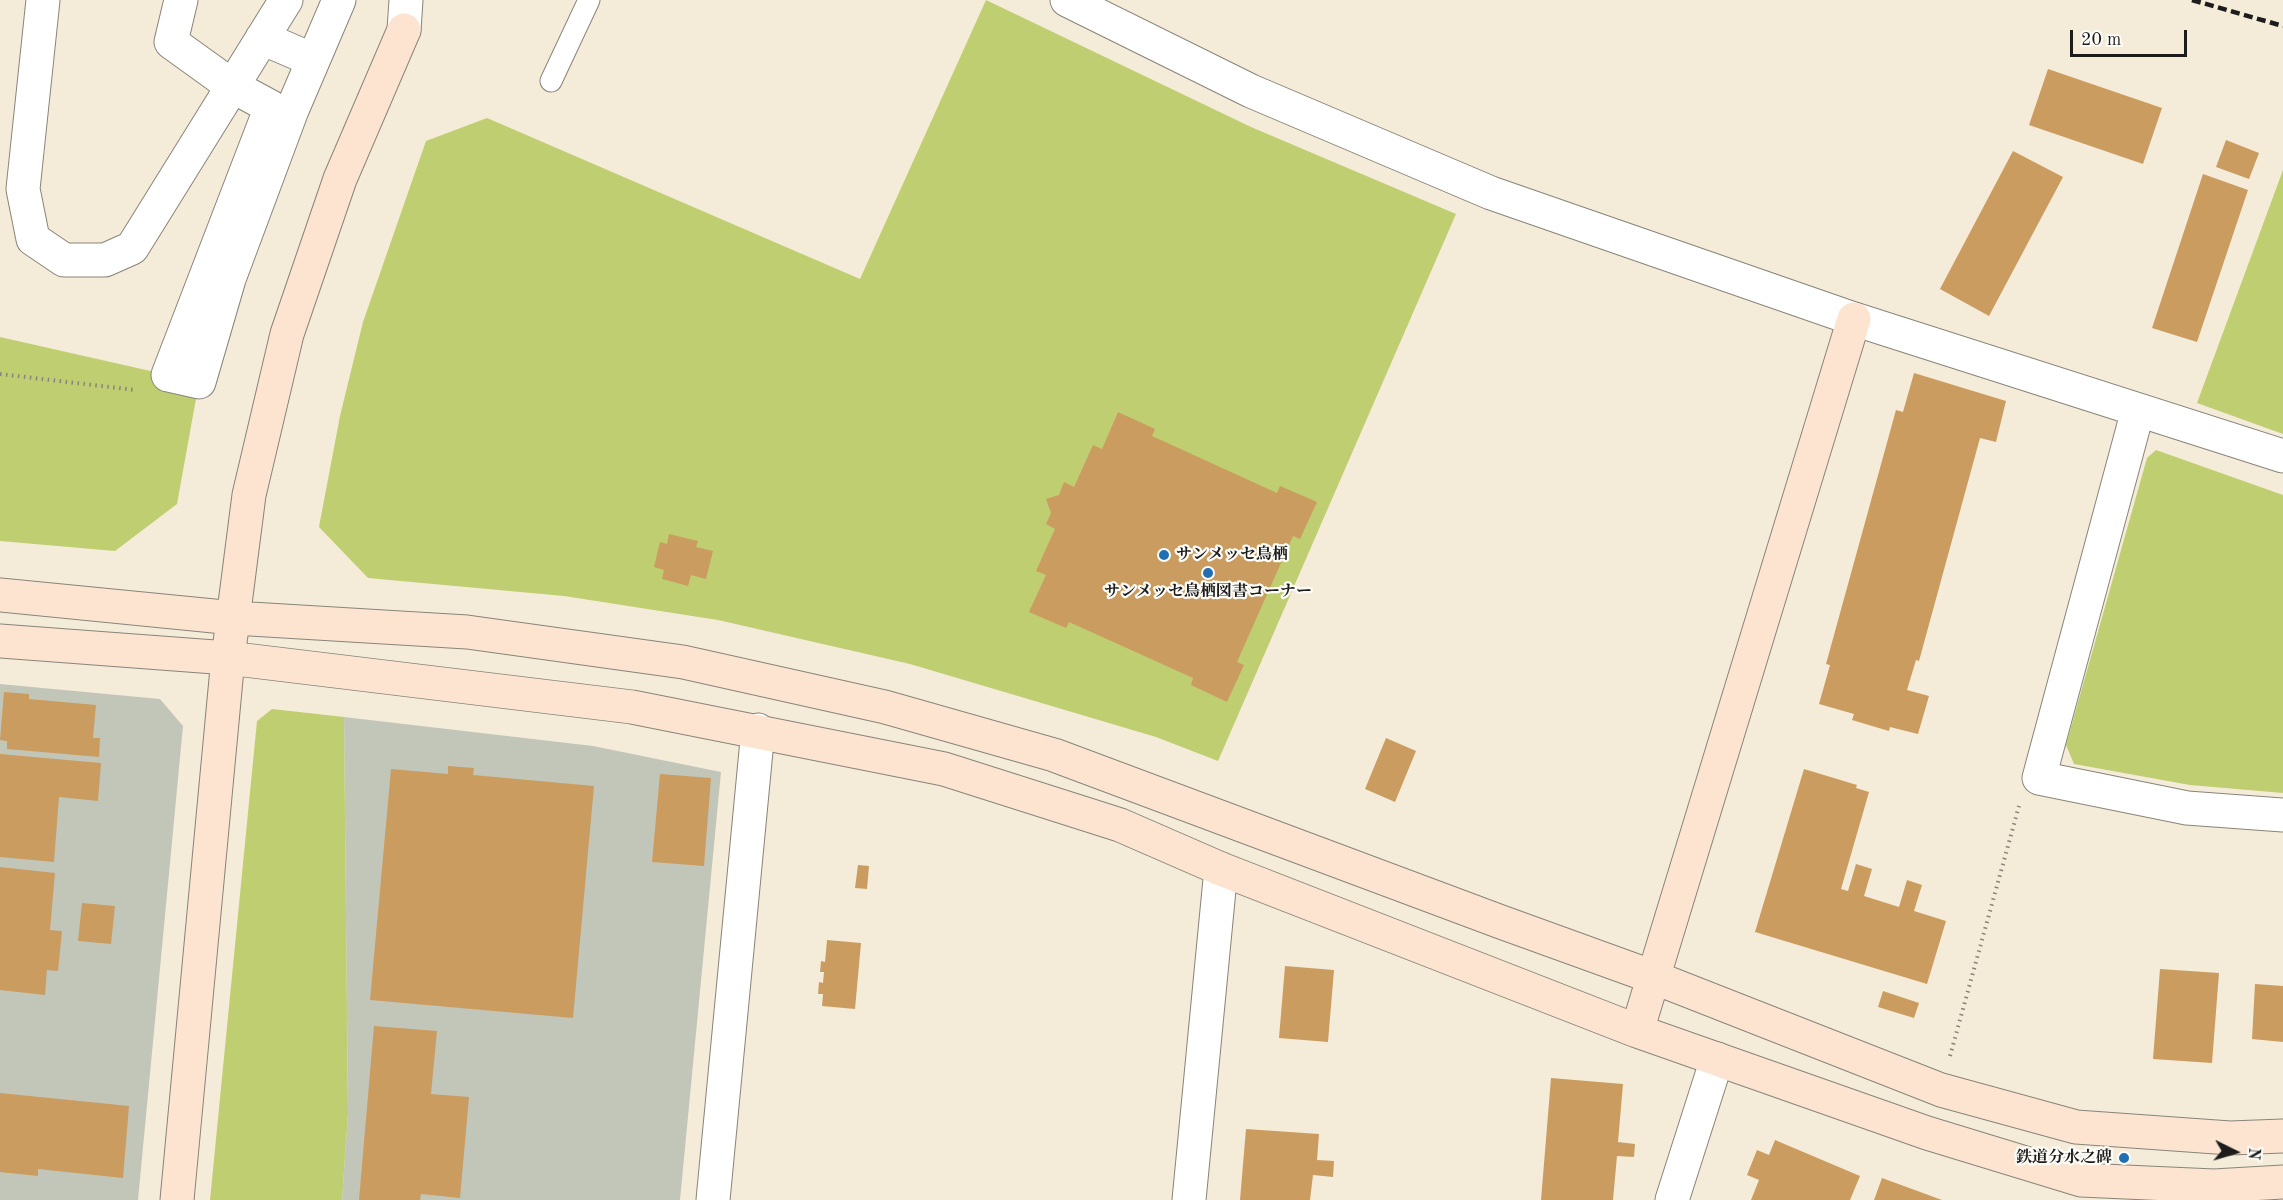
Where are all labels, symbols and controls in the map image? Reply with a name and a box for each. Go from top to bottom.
scale bar [2073,18,2190,56]
text: 20 m [2081,31,2121,49]
place label: サンメッセ鳥栖 [1176,545,1288,565]
marker: サンメッセ鳥栖 [1157,548,1171,562]
marker: サンメッセ鳥栖図書コーナー [1201,566,1215,580]
place label: サンメッセ鳥栖図書コーナー [1104,582,1312,602]
north arrow [2205,1122,2265,1182]
text: N [2244,1147,2261,1160]
place label: 鉄道分水之碑 [2016,1148,2112,1168]
marker: 鉄道分水之碑 [2117,1151,2131,1165]

